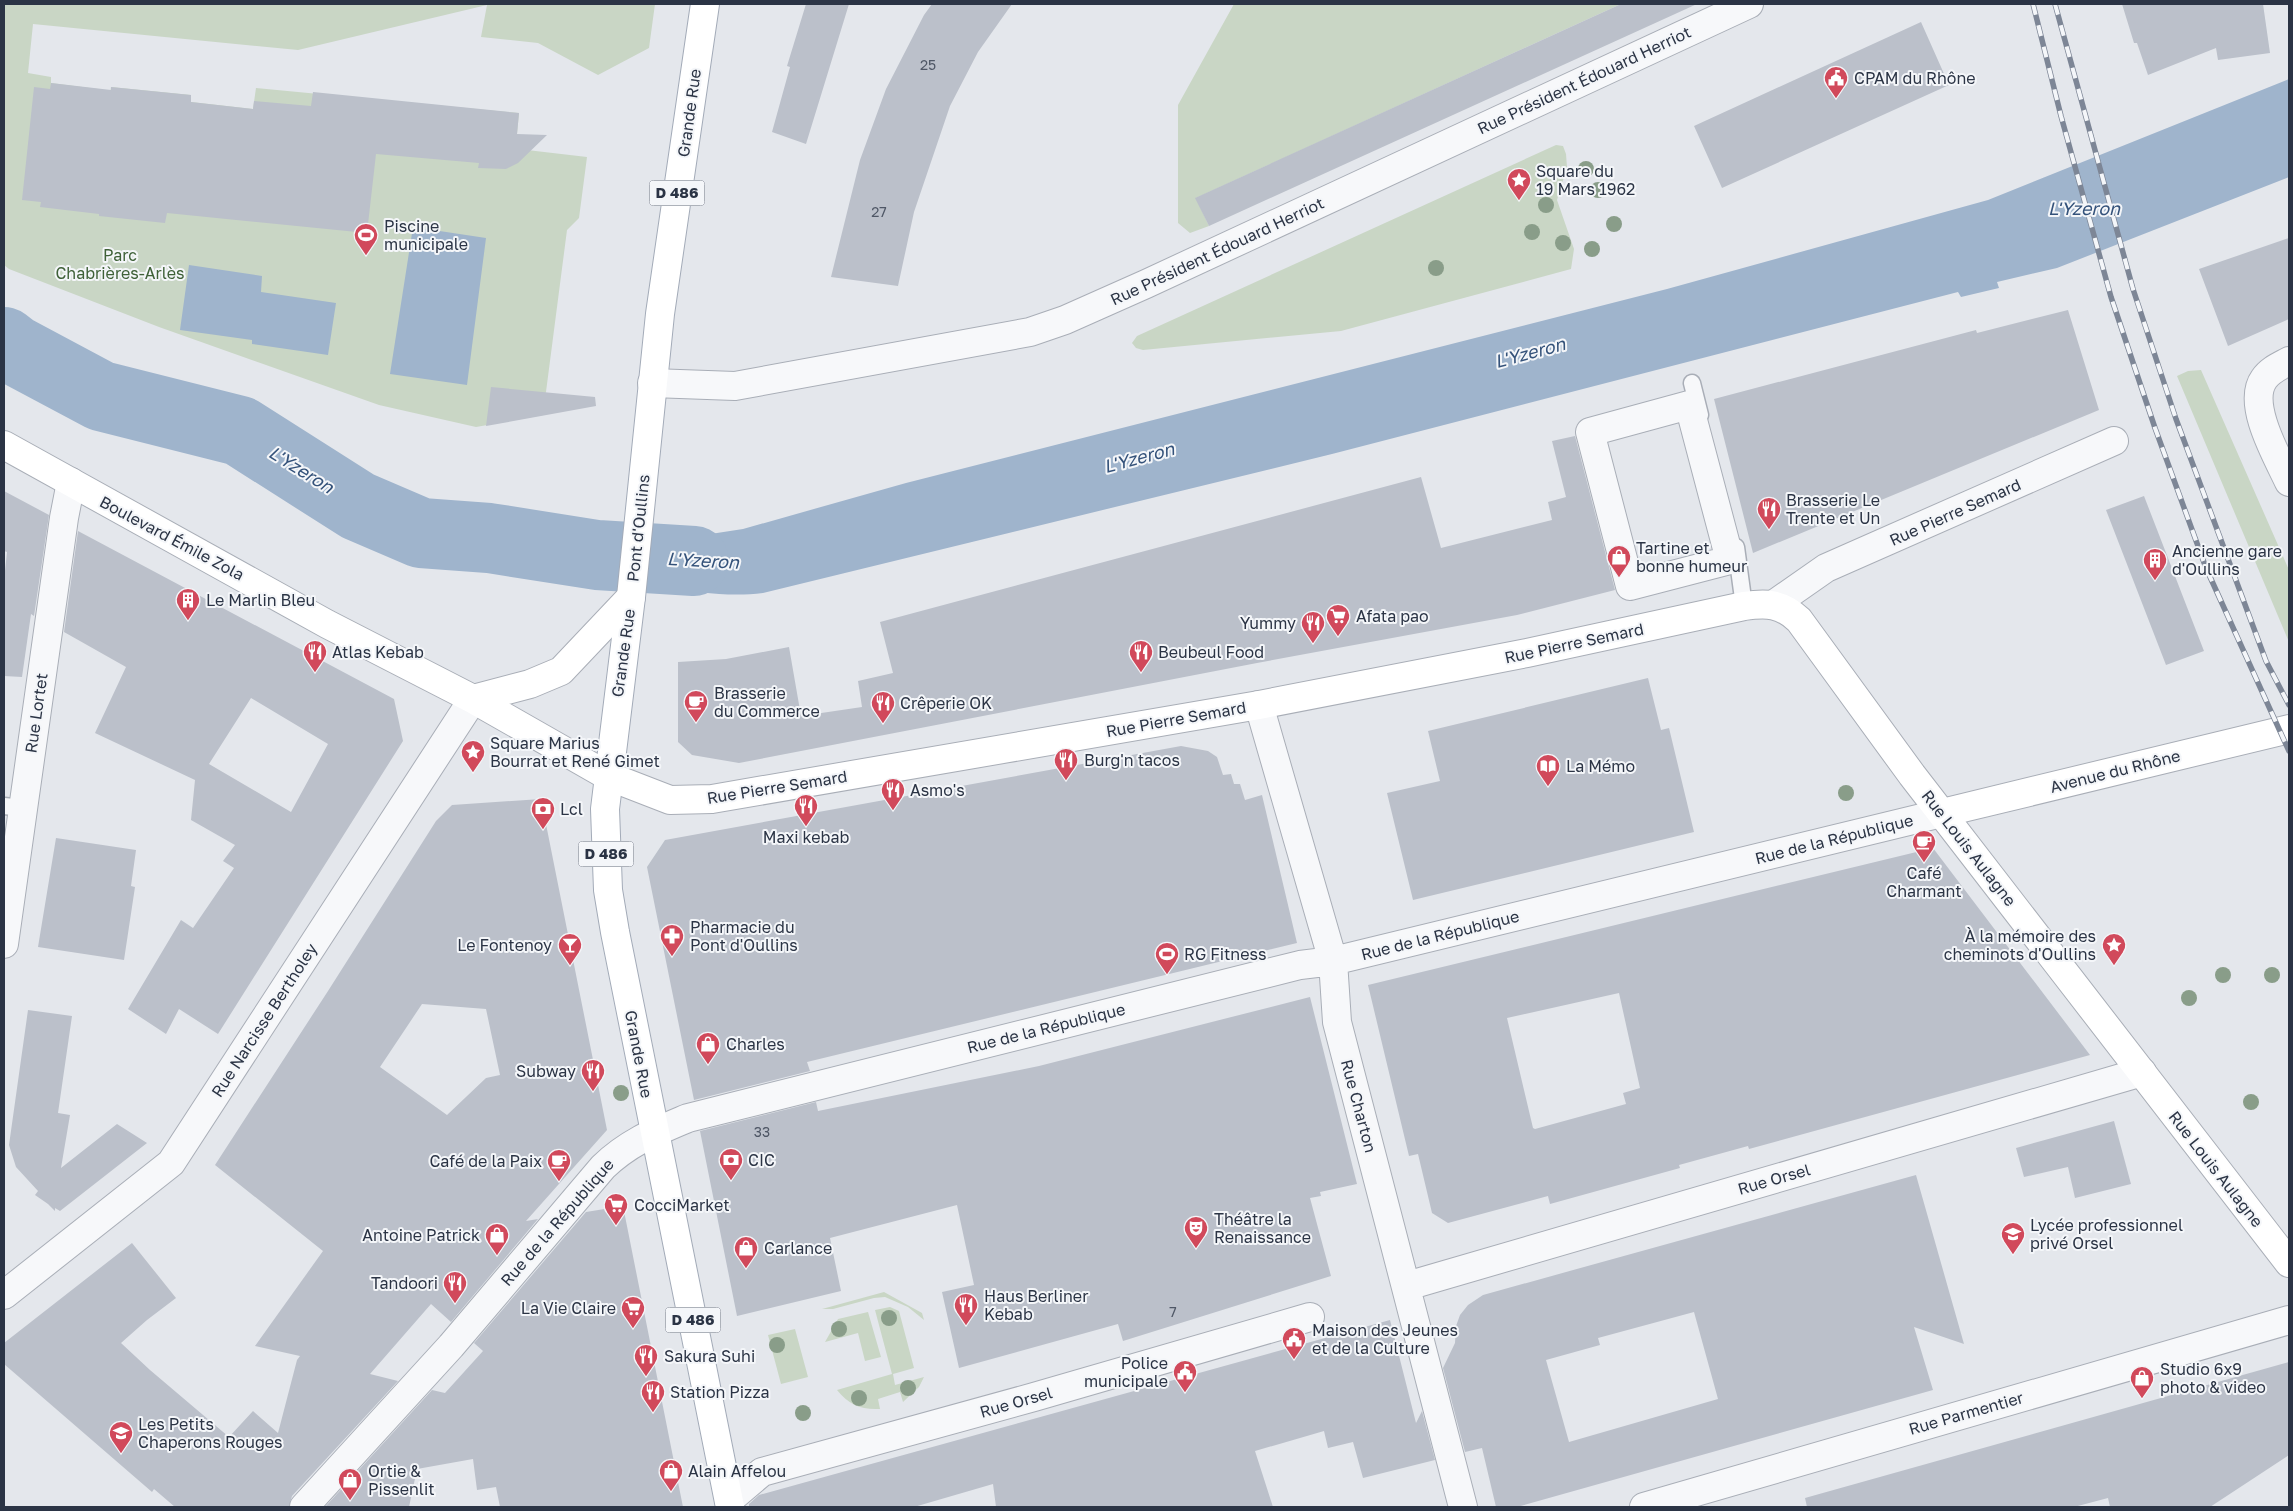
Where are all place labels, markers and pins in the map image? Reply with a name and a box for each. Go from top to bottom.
public building icon: CPAM du Rhône [1823,65,1849,99]
place label: CPAM du Rhône [1854,68,1976,88]
place label: Square du 19 Mars 1962 [1536,161,1635,199]
place icon: Square du 19 Mars 1962 [1506,167,1532,201]
place label: Piscine municipale [384,216,468,254]
sports icon: Piscine municipale [353,222,379,256]
place label: Brasserie Le Trente et Un [1786,490,1880,528]
restaurant icon: Brasserie Le Trente et Un [1756,496,1782,530]
place label: Tartine et bonne humeur [1636,538,1747,576]
place label: Ancienne gare d'Oullins [2172,541,2282,579]
shop icon: Tartine et bonne humeur [1606,544,1632,578]
building icon: Ancienne gare d'Oullins [2142,547,2168,581]
building icon: Le Marlin Bleu [175,587,201,621]
place label: Le Marlin Bleu [206,590,315,610]
supermarket icon: Afata pao [1325,603,1351,637]
place label: Afata pao [1356,606,1429,626]
restaurant icon: Yummy [1300,610,1326,644]
place label: Yummy [1240,613,1296,633]
restaurant icon: Atlas Kebab [302,639,328,673]
restaurant icon: Beubeul Food [1128,639,1154,673]
place label: Atlas Kebab [332,642,424,662]
place label: Beubeul Food [1158,642,1264,662]
place label: Brasserie du Commerce [714,683,820,721]
cafe icon: Brasserie du Commerce [683,689,709,723]
restaurant icon: Crêperie OK [870,690,896,724]
place label: Crêperie OK [900,693,992,713]
place label: Square Marius Bourrat et René Gimet [490,733,660,771]
place icon: Square Marius Bourrat et René Gimet [460,739,486,773]
restaurant icon: Burg'n tacos [1053,747,1079,781]
place label: Burg'n tacos [1084,750,1180,770]
library icon: La Mémo [1535,753,1561,787]
place label: La Mémo [1566,756,1635,776]
restaurant icon: Asmo's [880,777,906,811]
place label: Asmo's [910,780,965,800]
restaurant icon: Maxi kebab [793,793,819,827]
bank icon: Lcl [530,796,556,830]
place label: Lcl [560,799,583,819]
place label: Maxi kebab [763,827,849,847]
cafe icon: Café Charmant [1911,829,1937,863]
place label: Café Charmant [1886,863,1962,901]
place label: Pharmacie du Pont d'Oullins [690,917,798,955]
pharmacy icon: Pharmacie du Pont d'Oullins [659,923,685,957]
place label: À la mémoire des cheminots d'Oullins [1944,926,2096,964]
bar icon: Le Fontenoy [557,932,583,966]
place icon: À la mémoire des cheminots d'Oullins [2101,932,2127,966]
place label: Le Fontenoy [457,935,552,955]
sports icon: RG Fitness [1154,941,1180,975]
place label: RG Fitness [1184,944,1266,964]
shop icon: Charles [695,1031,721,1065]
place label: Charles [726,1034,785,1054]
restaurant icon: Subway [580,1058,606,1092]
place label: Subway [516,1061,576,1081]
bank icon: CIC [718,1147,744,1181]
cafe icon: Café de la Paix [546,1148,572,1182]
place label: CIC [748,1150,775,1170]
place label: Café de la Paix [429,1151,542,1171]
supermarket icon: CocciMarket [603,1192,629,1226]
place label: CocciMarket [634,1195,730,1215]
place label: Théâtre la Renaissance [1214,1209,1311,1247]
theatre icon: Théâtre la Renaissance [1183,1215,1209,1249]
place label: Lycée professionnel privé Orsel [2030,1215,2183,1253]
school or university icon: Lycée professionnel privé Orsel [2000,1221,2026,1255]
shop icon: Antoine Patrick [484,1222,510,1256]
place label: Antoine Patrick [362,1225,480,1245]
shop icon: Carlance [733,1235,759,1269]
place label: Carlance [764,1238,832,1258]
restaurant icon: Tandoori [442,1270,468,1304]
place label: Tandoori [371,1273,438,1293]
place label: Haus Berliner Kebab [984,1286,1088,1324]
restaurant icon: Haus Berliner Kebab [953,1292,979,1326]
supermarket icon: La Vie Claire [620,1295,646,1329]
place label: La Vie Claire [521,1298,616,1318]
place label: Maison des Jeunes et de la Culture [1312,1320,1458,1358]
public building icon: Maison des Jeunes et de la Culture [1281,1326,1307,1360]
restaurant icon: Sakura Suhi [633,1343,659,1377]
place label: Sakura Suhi [664,1346,755,1366]
place label: Police municipale [1084,1353,1168,1391]
public building icon: Police municipale [1172,1359,1198,1393]
place label: Studio 6x9 photo & video [2160,1359,2266,1397]
shop icon: Studio 6x9 photo & video [2129,1365,2155,1399]
restaurant icon: Station Pizza [640,1379,666,1413]
place label: Station Pizza [670,1382,770,1402]
place label: Les Petits Chaperons Rouges [138,1414,282,1452]
school or university icon: Les Petits Chaperons Rouges [108,1420,134,1454]
shop icon: Alain Affelou [658,1458,684,1492]
place label: Ortie & Pissenlit [368,1461,435,1499]
place label: Alain Affelou [688,1461,786,1481]
shop icon: Ortie & Pissenlit [337,1467,363,1501]

